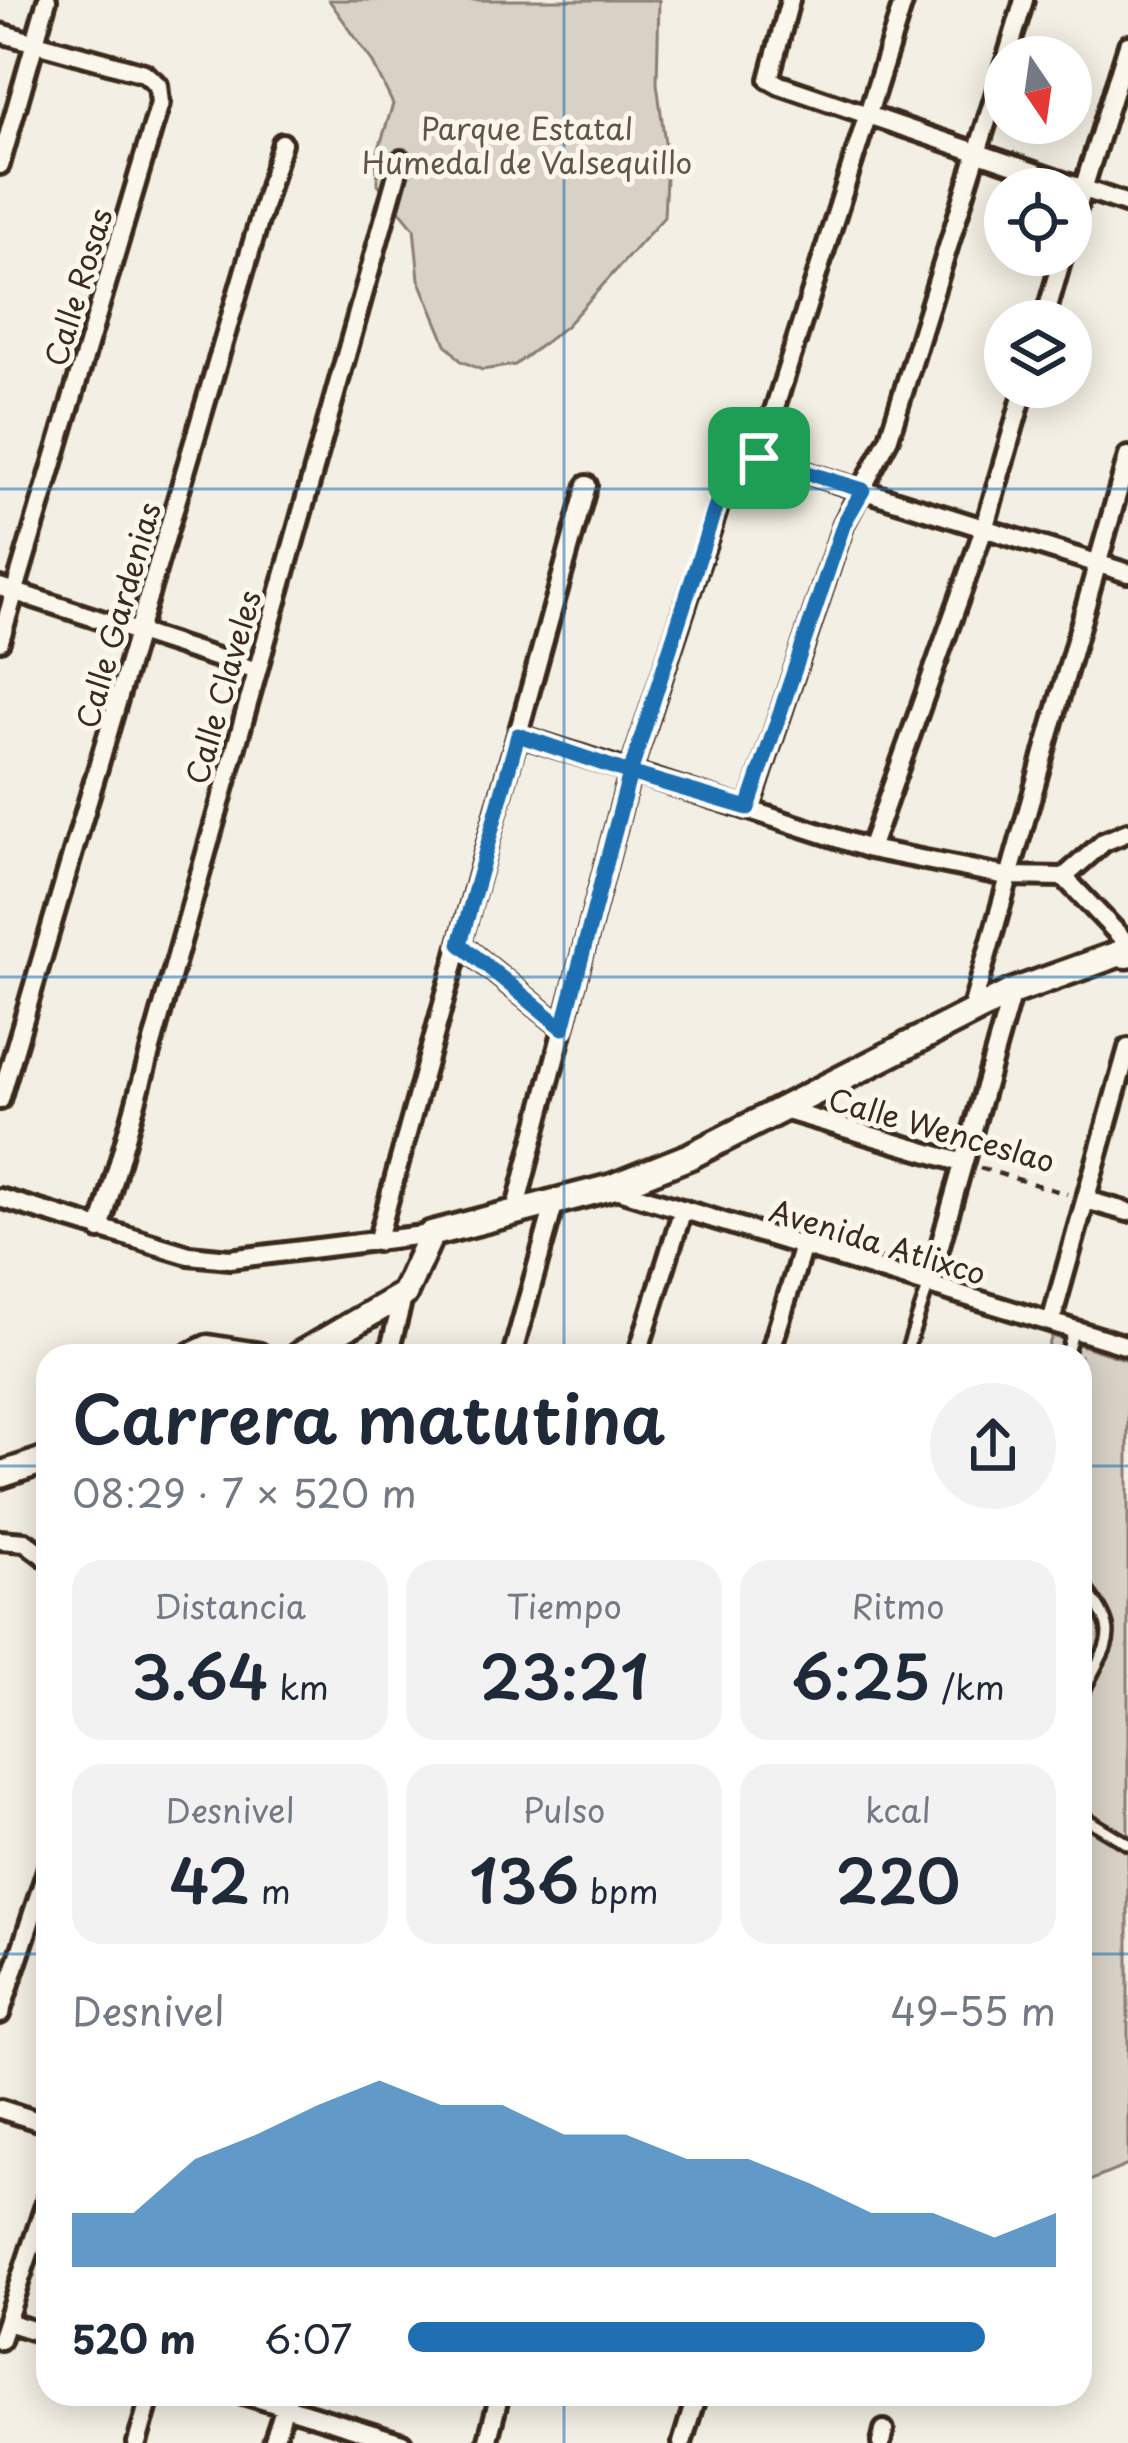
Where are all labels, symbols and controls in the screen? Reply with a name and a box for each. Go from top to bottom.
north arrow [984,36,1092,144]
map controls [984,36,1092,408]
park label: Parque Estatal Humedal de Valsequillo [362,105,692,184]
button: locate [984,168,1092,276]
street label: Calle Rosas [32,202,122,372]
button: layers [984,300,1092,408]
pin [708,407,810,509]
icon: arrive [726,425,792,491]
street label: Calle Gardenias [63,497,171,733]
street label: Calle Claveles [173,585,271,789]
street label: Calle Wenceslao [824,1075,1060,1183]
street label: Avenida Atlixco [764,1187,992,1295]
text: Carrera matutina [72,1367,665,1466]
button: share [930,1383,1056,1509]
text: 08:29 · 7 × 520 m [72,1462,417,1521]
text: Distancia [154,1580,306,1630]
text: Tiempo [506,1580,622,1630]
text: Ritmo [851,1580,945,1630]
text: 3.64 [131,1630,268,1720]
text: 23:21 [480,1630,648,1720]
text: 6:25 [791,1630,931,1720]
text: km [268,1661,329,1711]
text: /km [931,1661,1005,1711]
text: Desnivel [166,1784,294,1834]
text: Pulso [523,1784,605,1834]
text: kcal [865,1784,931,1834]
text: 42 [169,1834,250,1924]
text: 136 [470,1834,579,1924]
text: 220 [835,1834,961,1924]
text: m [250,1865,291,1915]
text: bpm [579,1865,658,1915]
text: Desnivel [72,1980,224,2039]
text: 49–55 m [891,1980,1056,2039]
text: 520 m [72,2308,196,2367]
text: 6:07 [264,2308,352,2367]

